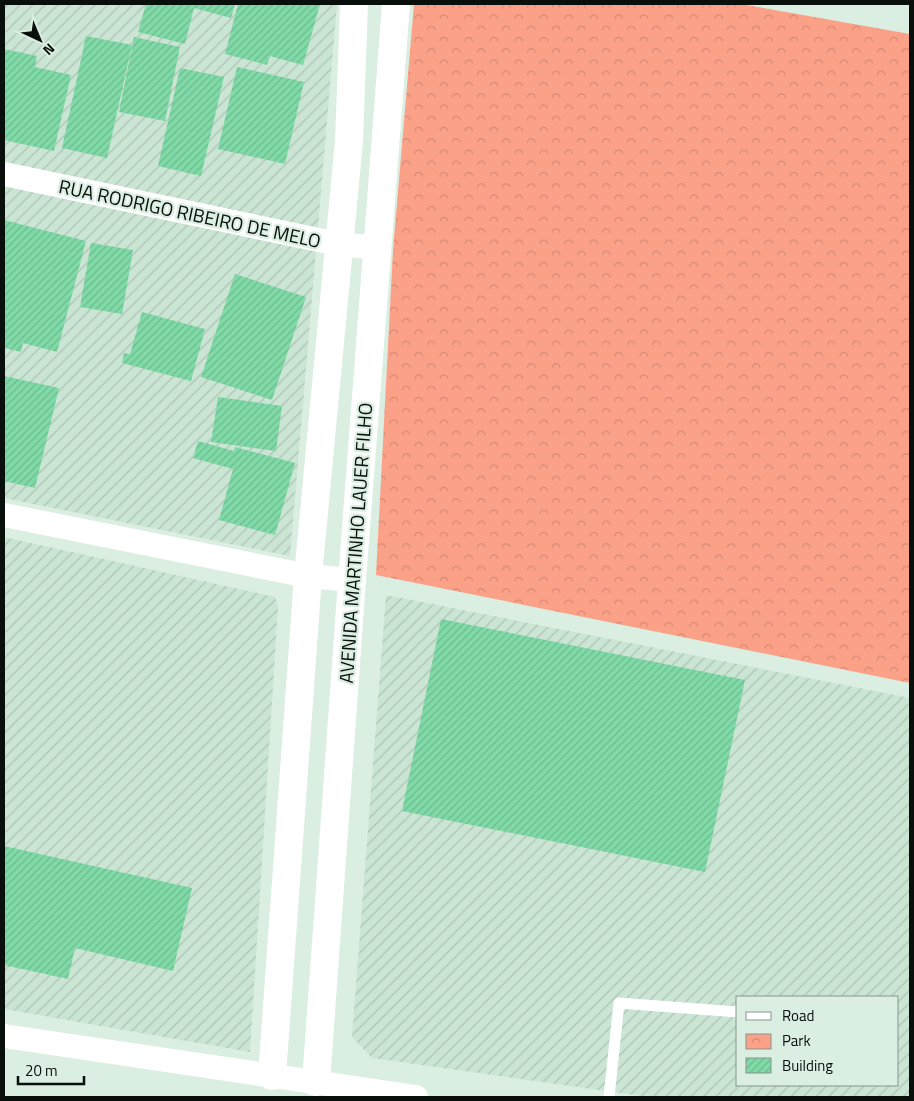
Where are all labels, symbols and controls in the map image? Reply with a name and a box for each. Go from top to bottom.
north arrow [15,15,65,65]
text: N [39,39,60,61]
street label: RUA RODRIGO RIBEIRO DE MELO [56,171,324,255]
street label: AVENIDA MARTINHO LAUER FILHO [331,402,379,684]
legend [736,996,899,1086]
text: Road [782,1004,814,1027]
text: Park [782,1029,811,1052]
scale bar [18,1054,84,1086]
text: Building [782,1054,833,1077]
text: 20 m [25,1059,58,1082]

